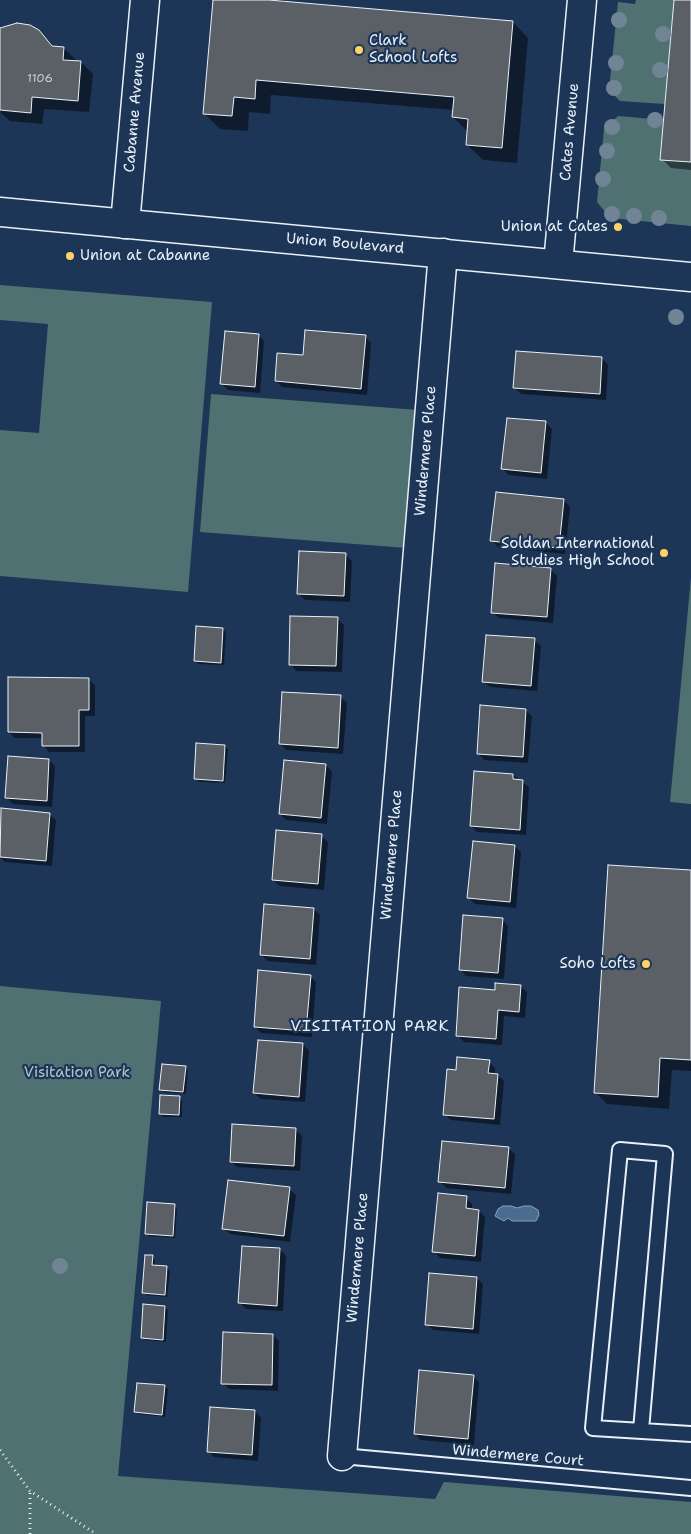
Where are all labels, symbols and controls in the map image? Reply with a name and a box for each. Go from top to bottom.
place label: Clark School Lofts [369,32,457,67]
marker: Clark School Lofts [353,44,365,56]
street label: Cabanne Avenue [121,51,149,173]
house number: 1106 [27,72,53,86]
street label: Cates Avenue [557,82,583,182]
place label: Union at Cates [501,218,608,236]
marker: Union at Cates [612,221,624,233]
street label: Union Boulevard [285,230,405,258]
place label: Union at Cabanne [80,247,210,265]
marker: Union at Cabanne [64,250,76,262]
street label: Windermere Place [411,385,441,517]
place label: Soldan International Studies High School [501,535,654,570]
marker: Soldan International Studies High School [658,547,670,559]
street label: Windermere Place [377,789,407,921]
place label: Soho Lofts [559,955,636,973]
marker: Soho Lofts [640,958,652,970]
district label: VISITATION PARK [288,1017,452,1037]
park label: Visitation Park [24,1064,130,1082]
street label: Windermere Place [343,1192,373,1324]
street label: Windermere Court [451,1441,585,1471]

